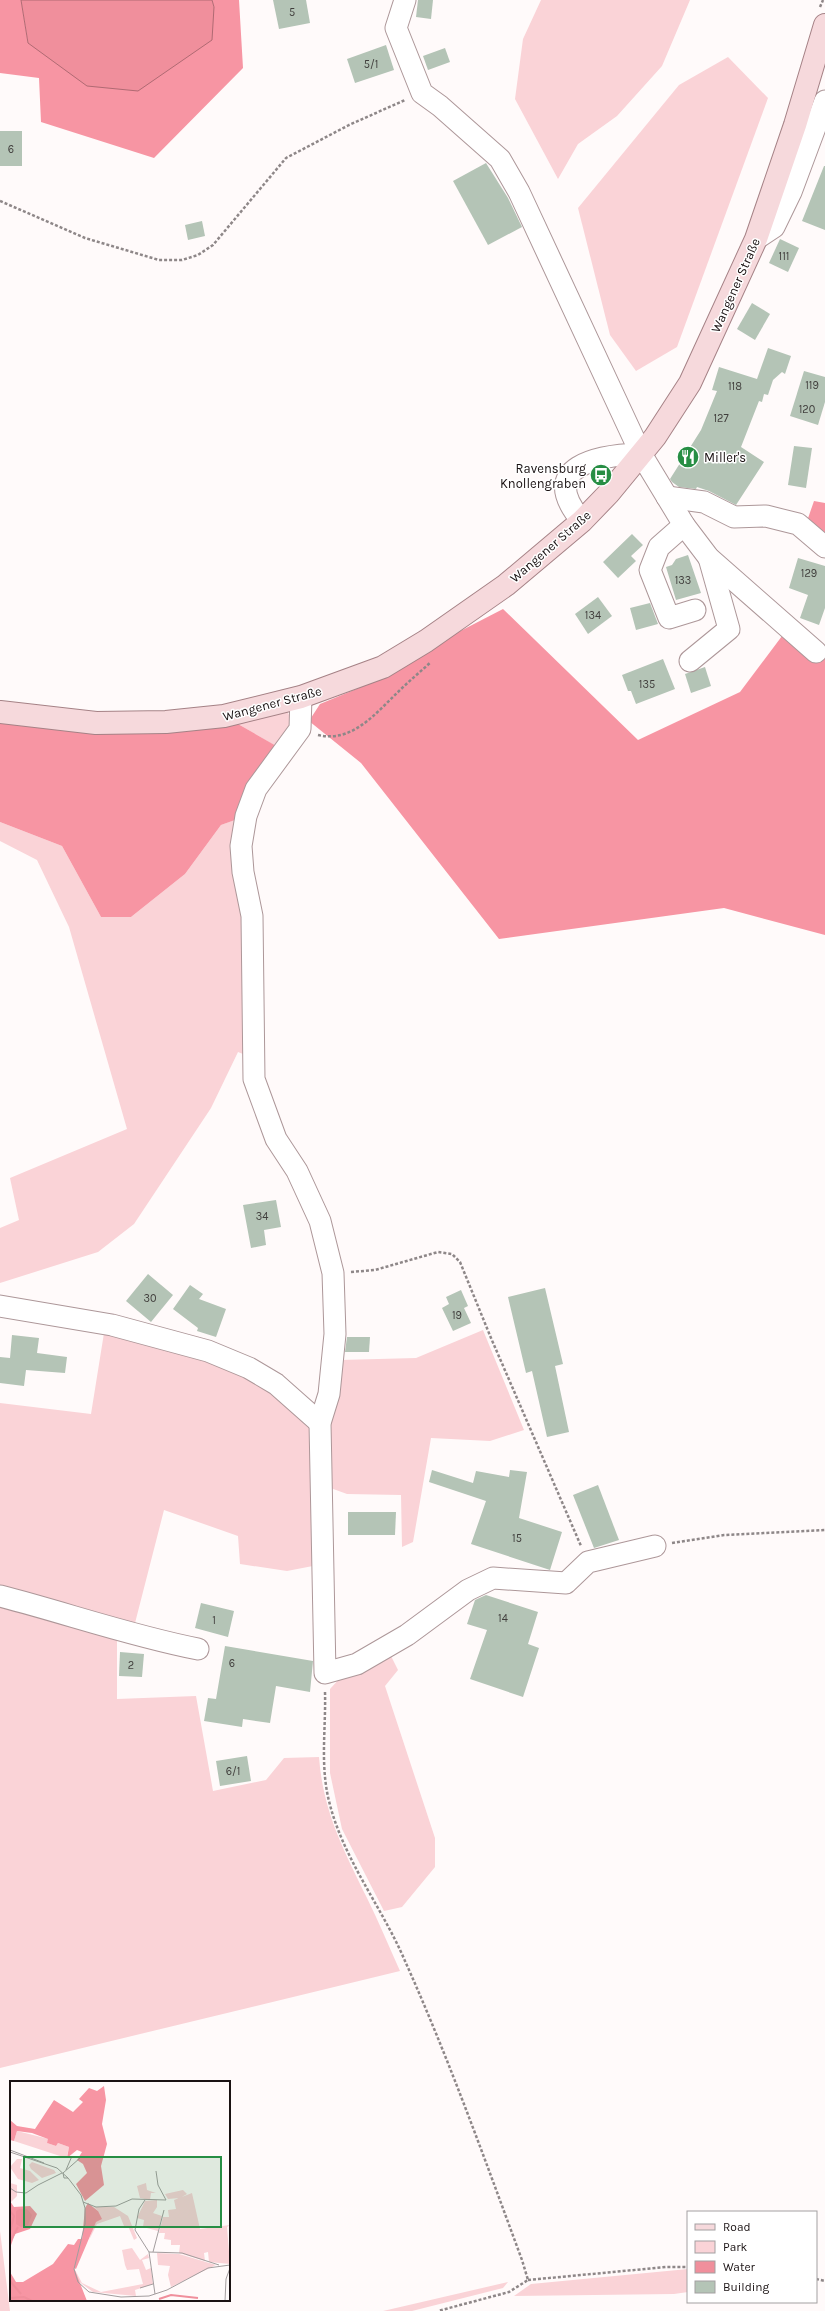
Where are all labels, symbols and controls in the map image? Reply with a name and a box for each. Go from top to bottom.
house number: 5 [289,6,295,19]
house number: 5/1 [364,58,378,71]
house number: 6 [8,143,14,156]
street label: Wangener Straße [708,235,763,335]
house number: 111 [779,250,789,263]
house number: 119 [805,379,819,392]
house number: 118 [728,380,742,393]
house number: 120 [799,403,815,416]
house number: 127 [713,412,729,425]
restaurant icon: Miller's [675,444,701,470]
place label: Miller's [704,450,746,465]
place label: Ravensburg Knollengraben [500,461,587,491]
bus stop icon: Ravensburg Knollengraben [588,462,614,488]
street label: Wangener Straße [507,507,594,585]
house number: 129 [801,567,817,580]
house number: 133 [675,574,691,587]
house number: 134 [585,609,601,622]
house number: 135 [639,678,655,691]
street label: Wangener Straße [221,683,324,724]
house number: 34 [256,1210,268,1223]
house number: 30 [143,1292,157,1305]
house number: 19 [452,1309,462,1322]
house number: 15 [512,1532,522,1545]
house number: 14 [498,1612,508,1625]
house number: 1 [212,1614,216,1627]
house number: 6 [229,1657,235,1670]
house number: 2 [128,1659,134,1672]
house number: 6/1 [226,1765,240,1778]
inset map [10,2081,230,2301]
legend [687,2211,817,2303]
text: Road [723,2220,751,2234]
text: Park [723,2240,748,2254]
text: Water [723,2260,756,2274]
text: Building [723,2280,770,2294]

